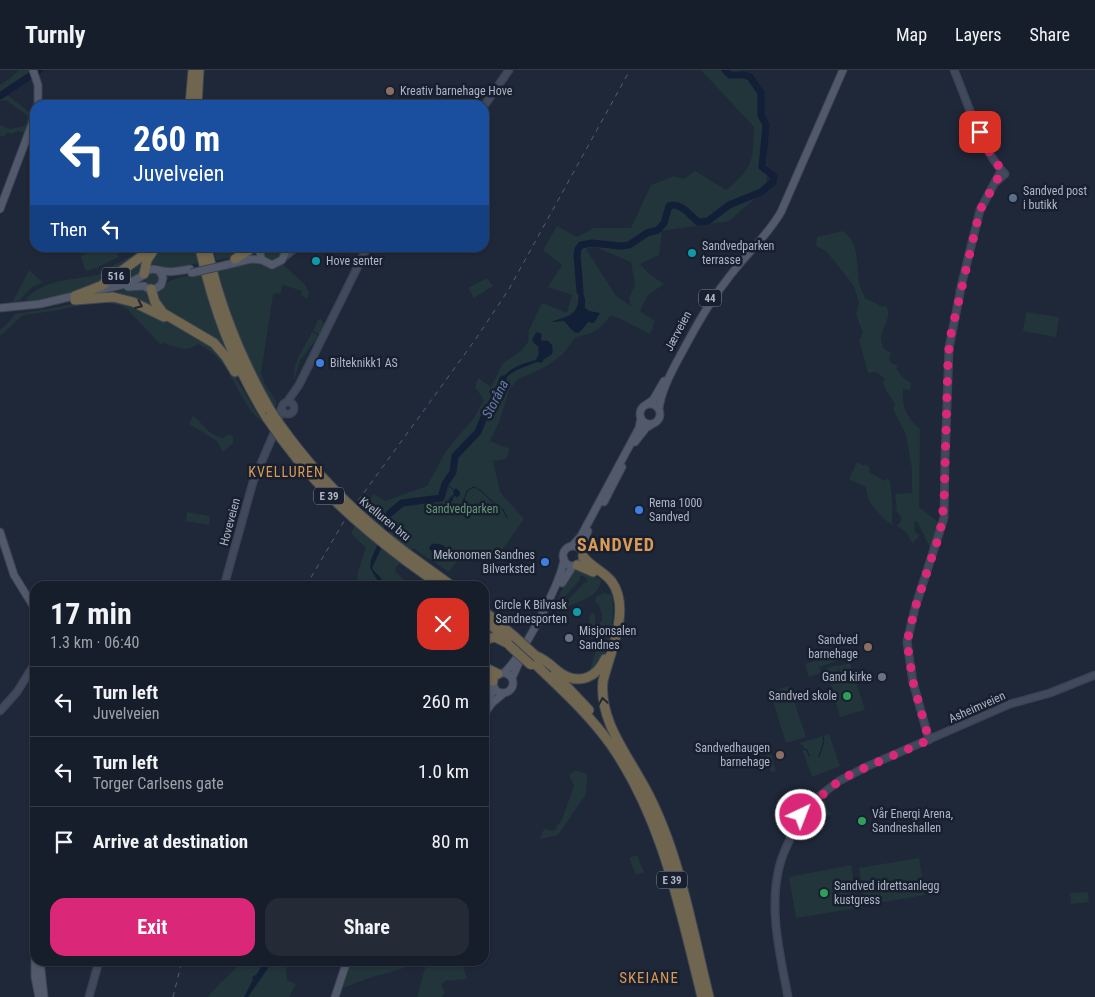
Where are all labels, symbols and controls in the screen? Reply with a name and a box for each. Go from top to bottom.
text: Turnly [25,21,86,49]
text: Map [896,24,927,45]
text: Layers [955,24,1002,45]
text: Share [1030,24,1070,45]
place label: Kreativ barnehage Hove [400,84,513,98]
marker: Kreativ barnehage Hove [384,85,396,97]
pin [959,111,1001,153]
icon: arrive [966,118,994,146]
text: 260 m [133,119,220,160]
icon: left [50,120,115,185]
text: Juvelveien [133,161,225,186]
place label: Sandved post i butikk [1023,184,1088,212]
marker: Sandved post i butikk [1007,192,1019,204]
icon: left [97,215,125,243]
text: Then [50,218,87,241]
place label: Sandvedparken terrasse [702,239,775,267]
marker: Sandvedparken terrasse [686,247,698,259]
place label: Hove senter [326,254,383,268]
marker: Hove senter [310,255,322,267]
road number: 516 [102,268,130,285]
road number: 44 [699,290,721,307]
one-way arrow [134,299,143,310]
street label: Jærveien [662,308,694,353]
place label: Bilteknikk1 AS [330,356,398,370]
marker: Bilteknikk1 AS [314,357,326,369]
water label: Storåna [479,377,511,421]
district label: KVELLUREN [248,464,324,480]
road number: E 39 [314,488,344,504]
street label: Kvelluren bru [357,494,413,544]
street label: Hoveveien [217,496,243,547]
place label: Rema 1000 Sandved [649,496,702,524]
park label: Sandvedparken [426,502,498,516]
marker: Rema 1000 Sandved [633,504,645,516]
district label: SANDVED [577,534,655,555]
place label: Mekonomen Sandnes Bilverksted [433,548,535,576]
marker: Mekonomen Sandnes Bilverksted [539,556,551,568]
text: 17 min [50,596,132,631]
button: close [417,598,469,650]
place label: Circle K Bilvask Sandnesporten [494,598,568,626]
marker: Circle K Bilvask Sandnesporten [571,606,583,618]
place label: Misjonsalen Sandnes [579,624,636,652]
marker: Misjonsalen Sandnes [563,632,575,644]
text: 1.3 km · 06:40 [50,633,140,652]
place label: Sandved barnehage [808,633,858,661]
marker: Sandved barnehage [862,641,874,653]
place label: Gand kirke [822,670,872,684]
marker: Gand kirke [876,671,888,683]
text: Turn left [93,681,158,704]
icon: left [50,688,78,716]
street label: Asheimveien [947,688,1008,726]
place label: Sandved skole [769,689,837,703]
text: 260 m [422,690,469,713]
marker: Sandved skole [841,690,853,702]
one-way arrow [599,696,609,705]
text: Juvelveien [93,704,160,723]
place label: Sandvedhaugen barnehage [695,741,770,769]
marker: Sandvedhaugen barnehage [774,749,786,761]
text: Turn left [93,751,158,774]
icon: left [50,758,78,786]
text: 1.0 km [418,760,469,783]
text: Torger Carlsens gate [93,774,224,793]
position arrow [774,788,826,840]
place label: Vår Energi Arena, Sandneshallen [872,807,953,835]
marker: Vår Energi Arena, Sandneshallen [856,815,868,827]
icon: arrive [50,828,78,856]
text: Arrive at destination [93,830,248,853]
text: 80 m [432,830,469,853]
road number: E 39 [657,872,687,888]
place label: Sandved idrettsanlegg kustgress [834,879,939,907]
marker: Sandved idrettsanlegg kustgress [818,887,830,899]
button: Exit [50,898,255,956]
button: Share [265,898,469,956]
district label: SKEIANE [619,969,679,987]

